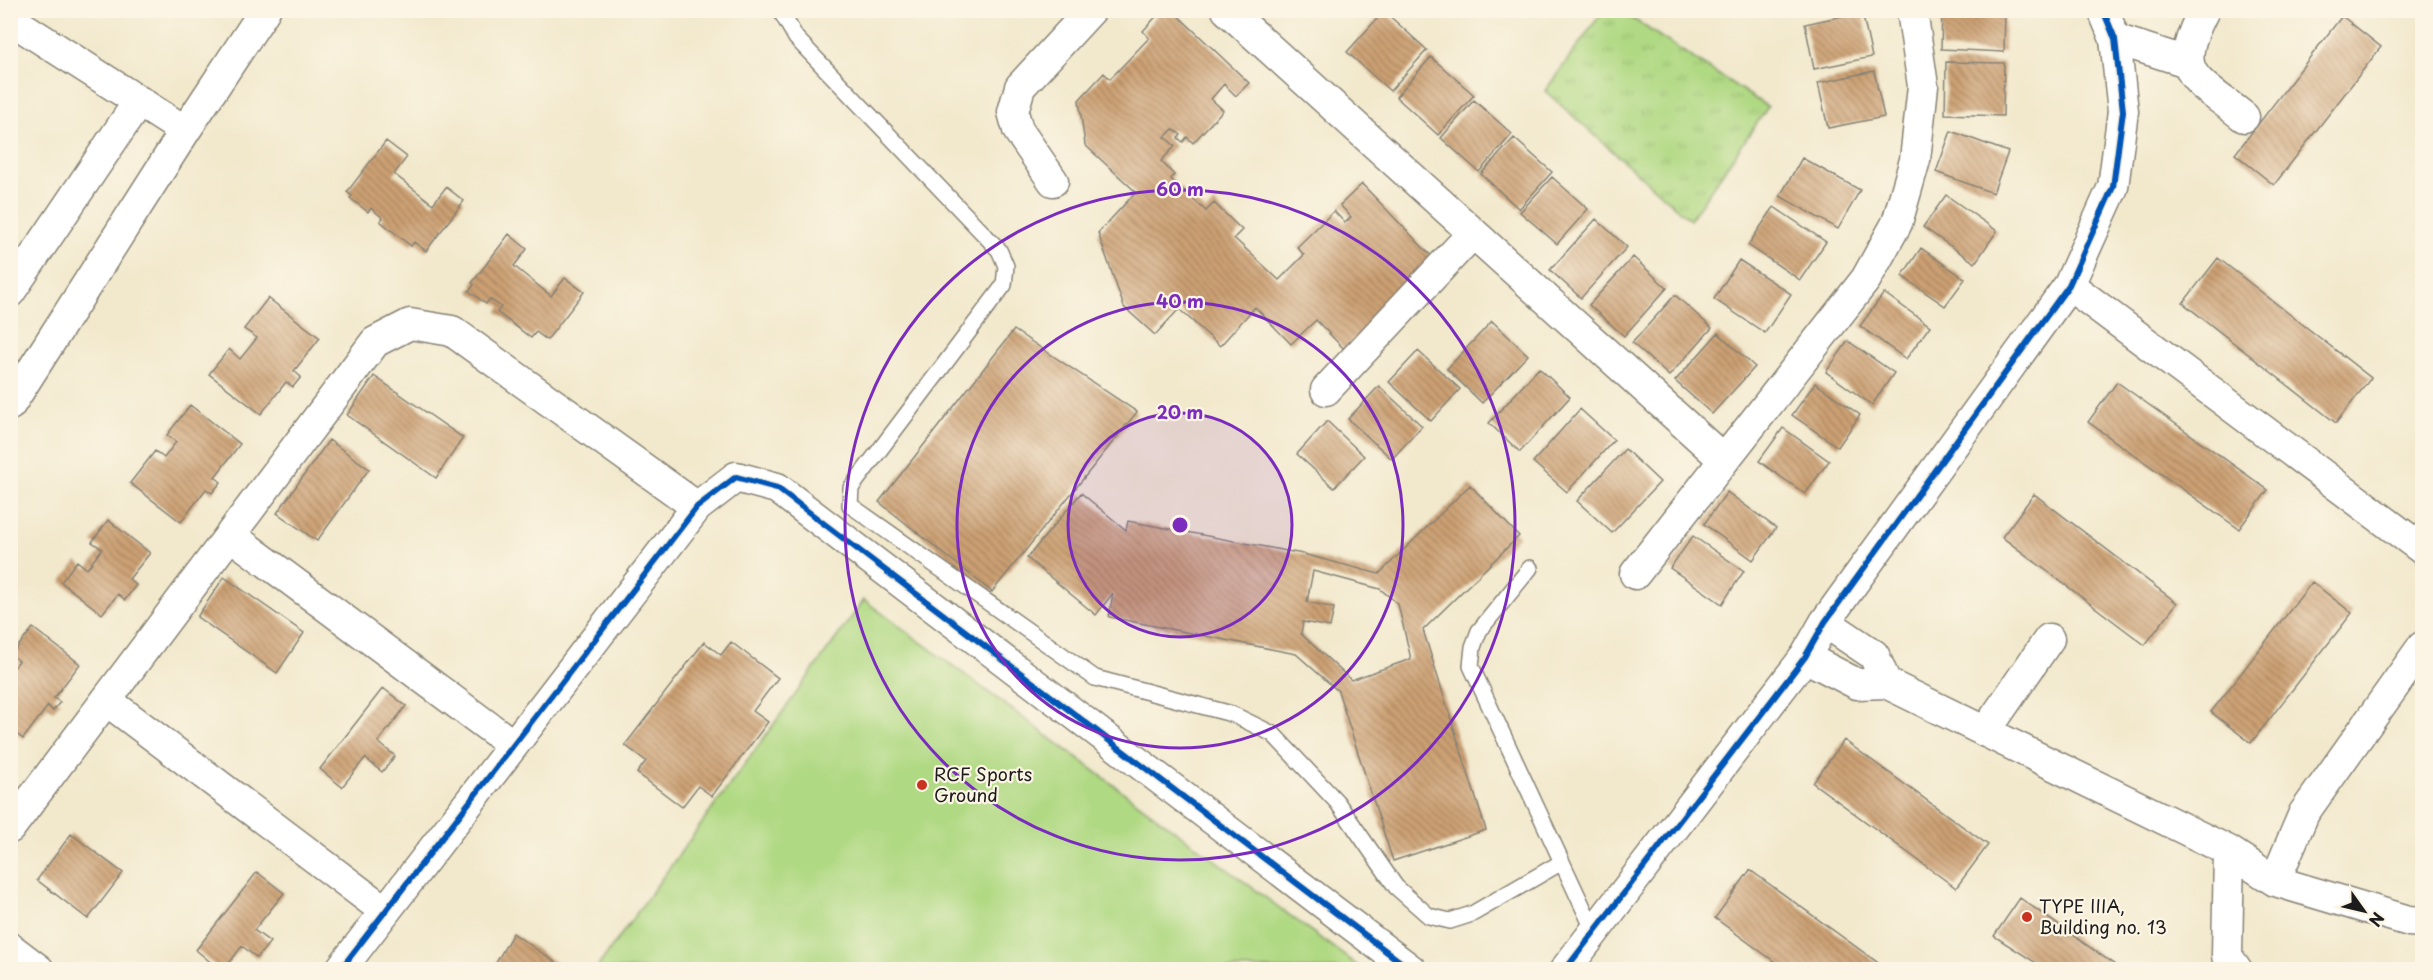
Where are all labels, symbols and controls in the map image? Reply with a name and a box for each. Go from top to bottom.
text: 60 m [1156,175,1204,202]
text: 40 m [1156,287,1204,314]
text: 20 m [1157,398,1203,425]
centre of rings [1170,515,1190,535]
place label: RCF Sports Ground [934,760,1032,808]
marker: RCF Sports Ground [915,778,929,792]
north arrow [2334,881,2394,941]
place label: TYPE IIIA, Building no. 13 [2039,892,2167,940]
text: N [2364,908,2391,932]
marker: TYPE IIIA, Building no. 13 [2020,910,2034,924]

